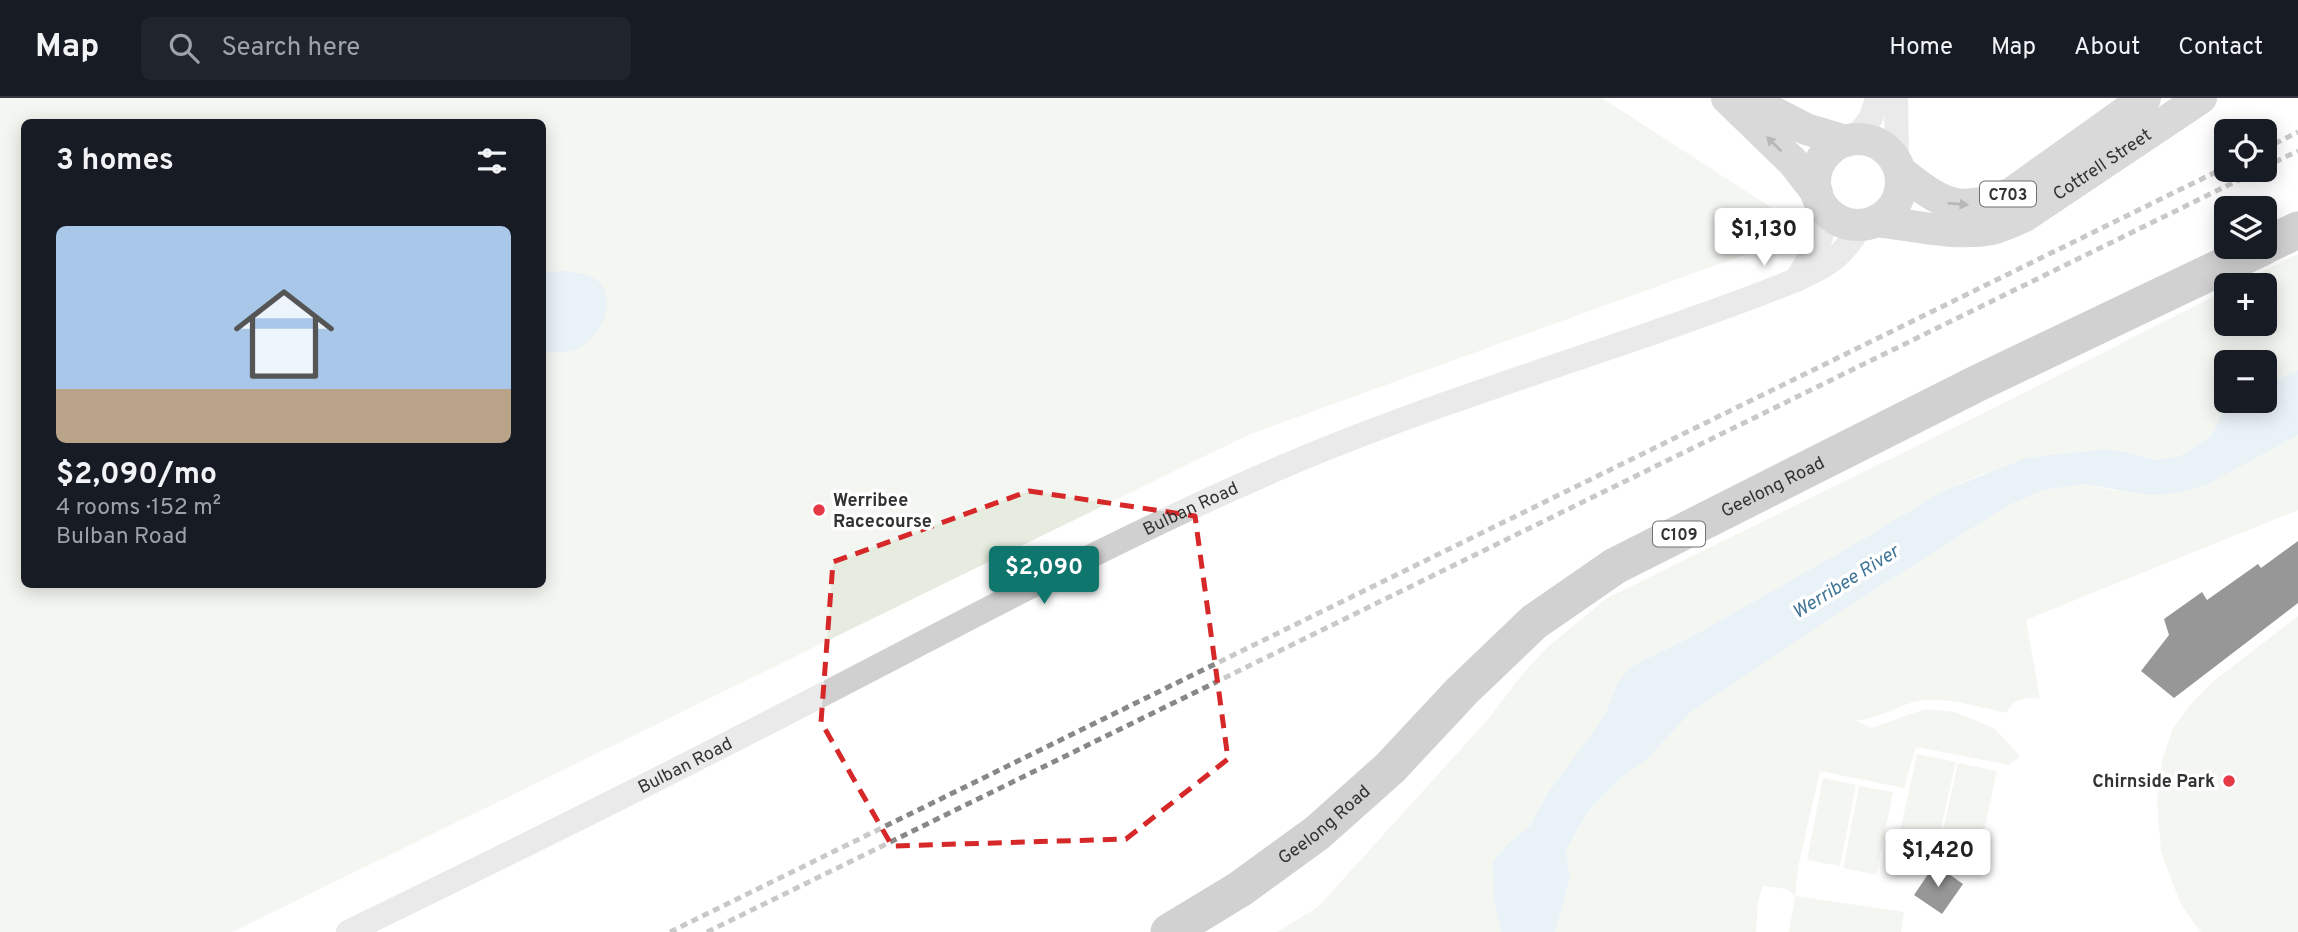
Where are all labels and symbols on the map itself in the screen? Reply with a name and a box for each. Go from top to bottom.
street label: Cottrell Street [2049,124,2156,207]
one-way arrow [1766,136,1783,152]
road number: C703 [1980,181,2036,206]
one-way arrow [1948,199,1970,210]
pin: $1,130 [1707,208,1821,268]
street label: Geelong Road [1717,452,1829,524]
street label: Bulban Road [1140,478,1242,542]
place label: Werribee Racecourse [833,490,932,534]
marker: Werribee Racecourse [811,502,827,518]
road number: C109 [1653,522,1705,546]
water label: Werribee River [1788,539,1905,625]
pin: $2,090 [987,546,1101,606]
street label: Bulban Road [635,733,737,800]
place label: Chirnside Park [2092,771,2215,794]
marker: Chirnside Park [2221,773,2237,789]
street label: Geelong Road [1274,781,1376,870]
pin: $1,420 [1881,830,1995,889]

